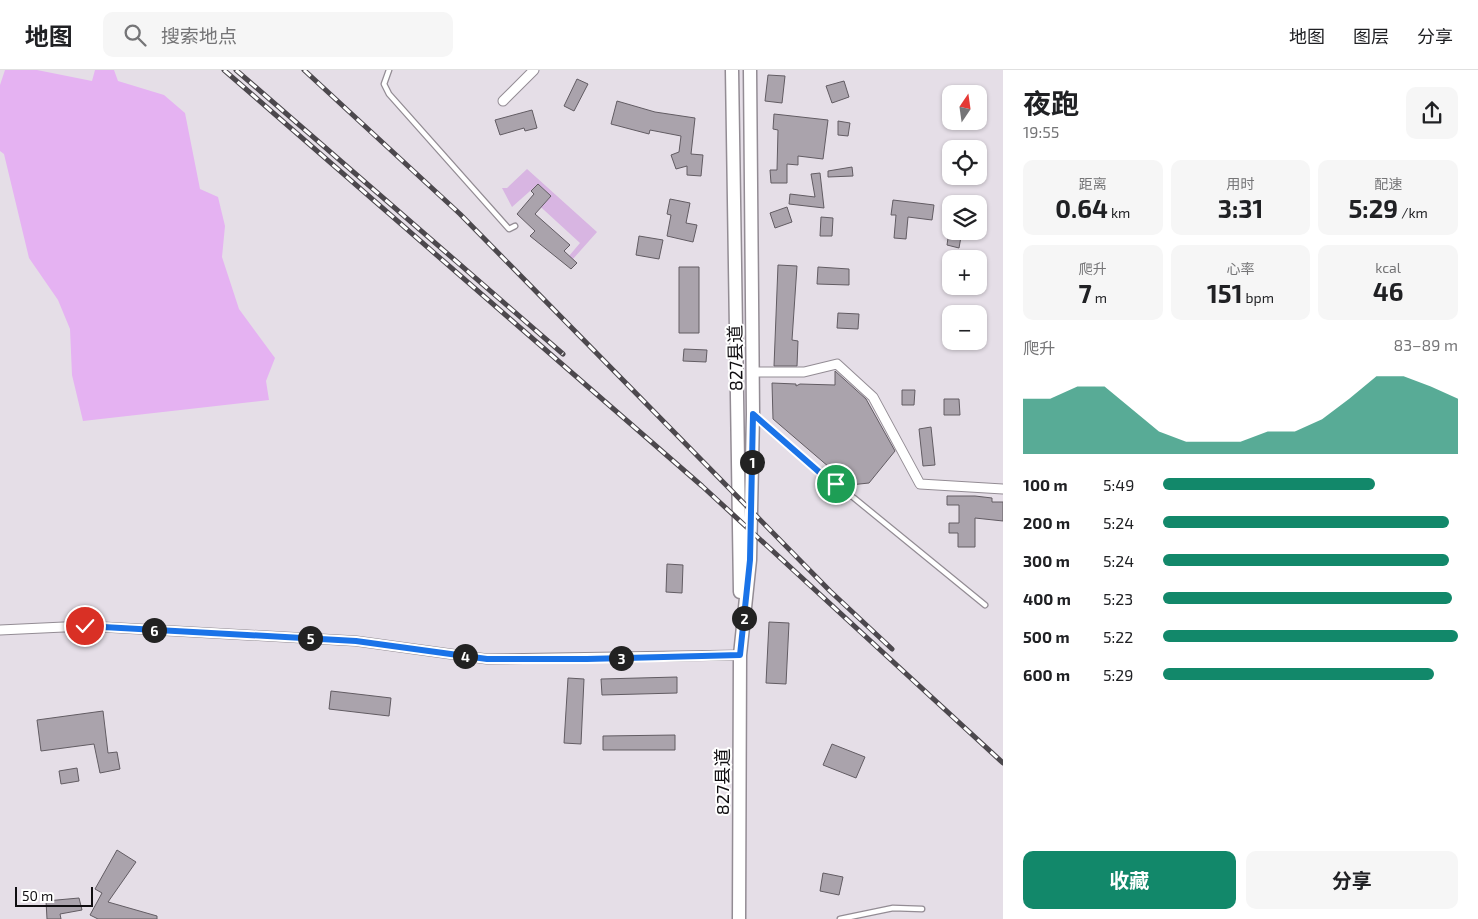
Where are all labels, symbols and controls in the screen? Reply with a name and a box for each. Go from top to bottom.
search box [103,12,453,57]
text: 地图 [25,21,73,50]
icon: search [121,21,149,49]
text: 搜索地点 [161,24,237,47]
text: 地图 [1289,25,1325,47]
text: 图层 [1353,25,1389,47]
text: 分享 [1417,25,1453,47]
north arrow [942,85,988,130]
map controls [942,85,987,350]
text: 夜跑 [1023,86,1079,120]
button: share [1406,87,1458,139]
text: 19:55 [1023,122,1059,141]
button: locate [942,140,987,185]
text: 距离 [1079,175,1107,192]
text: 用时 [1226,175,1254,192]
text: 配速 [1374,175,1402,192]
text: 0.64 [1055,193,1108,223]
text: 3:31 [1218,193,1263,223]
text: 5:29 [1349,193,1398,223]
button: layers [942,195,987,240]
text: km [1108,204,1130,221]
text: /km [1398,204,1428,221]
button: + [942,250,987,295]
text: kcal [1375,259,1401,276]
text: 爬升 [1079,260,1107,277]
text: 心率 [1226,260,1254,277]
text: 46 [1373,276,1404,306]
text: 7 [1079,278,1092,308]
text: 151 [1207,278,1242,308]
text: m [1092,289,1107,306]
text: bpm [1242,289,1274,306]
button: − [942,305,987,350]
street label: 827县道 [723,325,747,391]
text: 83–89 m [1393,335,1458,354]
text: 爬升 [1023,338,1055,357]
pin: 1 [740,450,764,474]
text: 1 [749,454,756,471]
pin [815,463,857,505]
icon: arrive [822,470,850,498]
text: 100 m [1023,475,1068,494]
text: 5:49 [1103,475,1134,494]
text: 200 m [1023,513,1070,532]
text: 5:24 [1103,513,1134,532]
text: 300 m [1023,551,1070,570]
text: 5:24 [1103,551,1134,570]
text: 400 m [1023,589,1071,608]
text: 5:23 [1103,589,1133,608]
pin [64,605,106,647]
pin: 2 [732,606,756,630]
text: 2 [740,610,749,627]
icon: check [71,612,99,640]
pin: 6 [142,618,166,642]
text: 6 [150,622,159,639]
pin: 5 [298,626,322,650]
text: 500 m [1023,627,1070,646]
text: 5:22 [1103,627,1133,646]
text: 5 [307,630,314,647]
pin: 4 [452,644,478,668]
pin: 3 [608,646,634,670]
text: 4 [461,648,470,665]
text: 3 [618,650,625,667]
text: 600 m [1023,665,1070,684]
text: 5:29 [1103,665,1134,684]
street label: 827县道 [711,749,733,815]
button: 收藏 [1023,851,1236,909]
button: 分享 [1246,851,1458,909]
scale bar [15,884,92,907]
text: 50 m [22,887,53,904]

